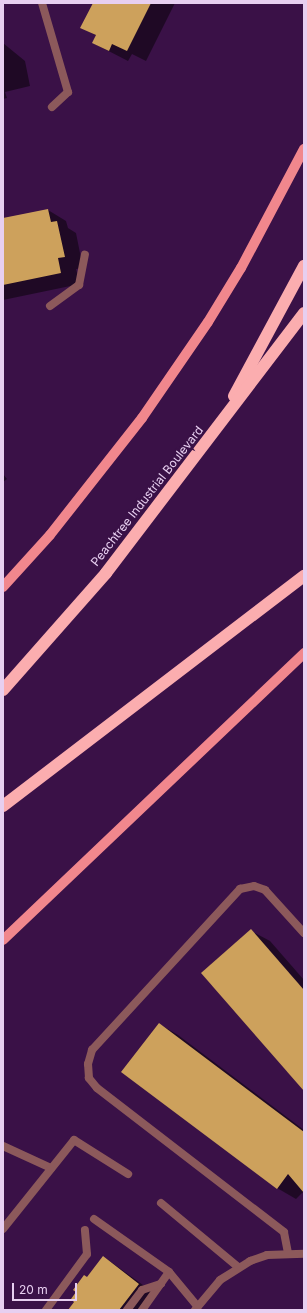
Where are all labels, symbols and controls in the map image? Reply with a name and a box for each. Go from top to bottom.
street label: Peachtree Industrial Boulevard [88,423,206,569]
scale bar [14,1275,79,1301]
text: 20 m [19,1282,48,1297]

